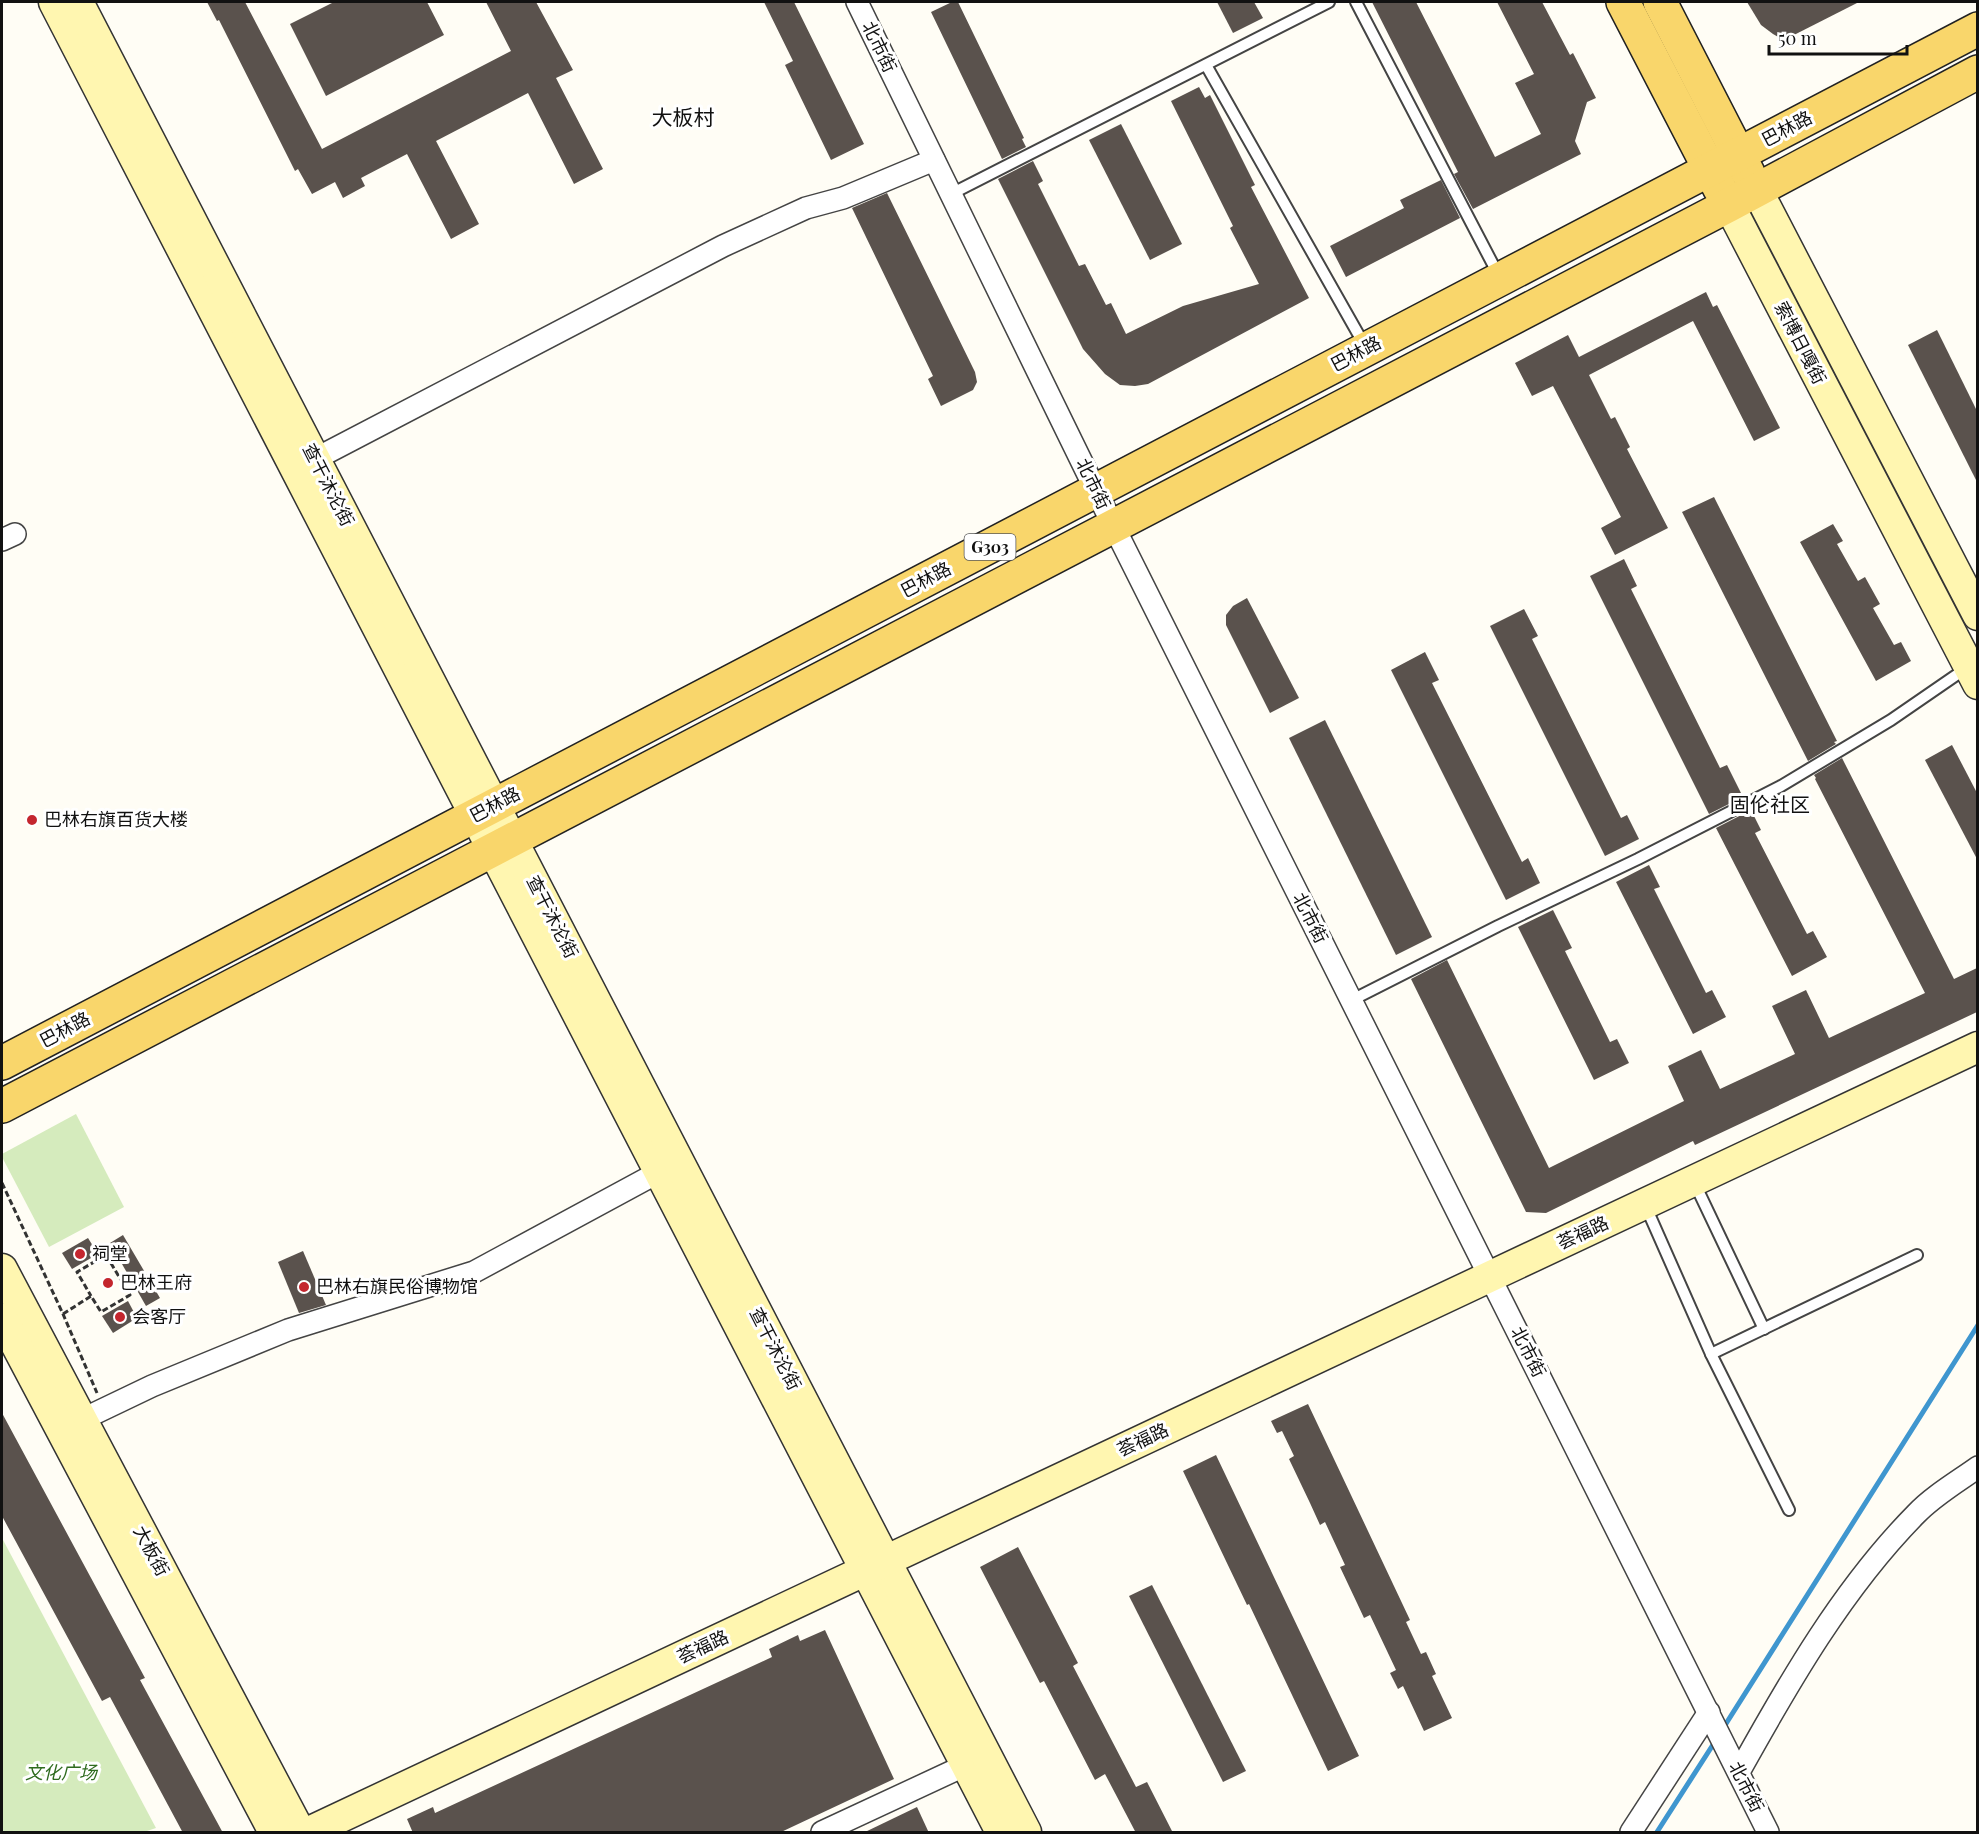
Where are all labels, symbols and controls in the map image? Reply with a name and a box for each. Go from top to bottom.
street label: 北市街 [857,17,903,76]
scale bar [1769,18,1907,56]
text: 50 m [1778,26,1817,50]
district label: 大板村 [652,102,715,130]
street label: 巴林路 [1757,105,1816,151]
street label: 索博日嘎街 [1770,297,1832,388]
street label: 巴林路 [1326,330,1385,376]
street label: 查干沐沦街 [298,439,360,530]
street label: 北市街 [1071,454,1117,513]
road number: G303 [964,534,1016,560]
street label: 巴林路 [896,556,955,602]
street label: 巴林路 [465,781,524,827]
district label: 固伦社区 [1730,790,1810,817]
place label: 巴林右旗百货大楼 [44,807,188,831]
marker: 巴林右旗百货大楼 [25,813,39,827]
street label: 查干沐沦街 [522,871,584,962]
street label: 北市街 [1288,888,1334,947]
street label: 巴林路 [35,1006,94,1052]
street label: 荟福路 [1553,1210,1612,1254]
place label: 祠堂 [92,1241,128,1265]
marker: 祠堂 [73,1247,87,1261]
place label: 巴林王府 [120,1270,192,1294]
place label: 巴林右旗民俗博物馆 [316,1274,478,1298]
marker: 巴林王府 [101,1276,115,1290]
marker: 巴林右旗民俗博物馆 [297,1280,311,1294]
street label: 查干沐沦街 [745,1303,807,1394]
place label: 会客厅 [132,1304,186,1328]
marker: 会客厅 [113,1310,127,1324]
street label: 北市街 [1506,1322,1552,1381]
street label: 荟福路 [1113,1417,1172,1461]
street label: 大板街 [129,1521,175,1580]
street label: 荟福路 [673,1624,732,1668]
street label: 北市街 [1724,1757,1770,1816]
park label: 文化广场 [25,1760,99,1784]

